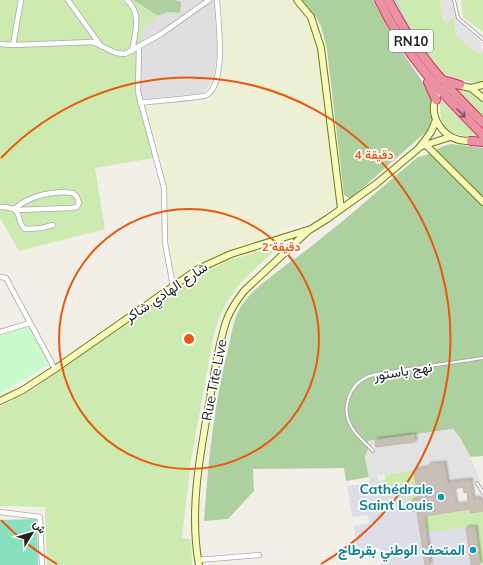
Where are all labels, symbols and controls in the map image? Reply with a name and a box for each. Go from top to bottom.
road number: RN10 [389,30,433,52]
one-way arrow [456,108,466,118]
text: 4 دقيقة [355,147,393,162]
text: 2 دقيقة [262,239,300,254]
street label: شارع الهادي شاكر [120,258,213,329]
centre of rings [182,332,196,346]
street label: Rue Tite Live [197,338,231,422]
street label: نهج باستور [371,357,434,387]
place label: Cathédrale Saint Louis [359,480,433,514]
marker: Cathédrale Saint Louis [436,492,446,502]
north arrow [12,513,52,553]
text: ش [30,517,49,536]
place label: المتحف الوطني بقرطاج [338,541,465,562]
marker: المتحف الوطني بقرطاج [468,545,478,555]

